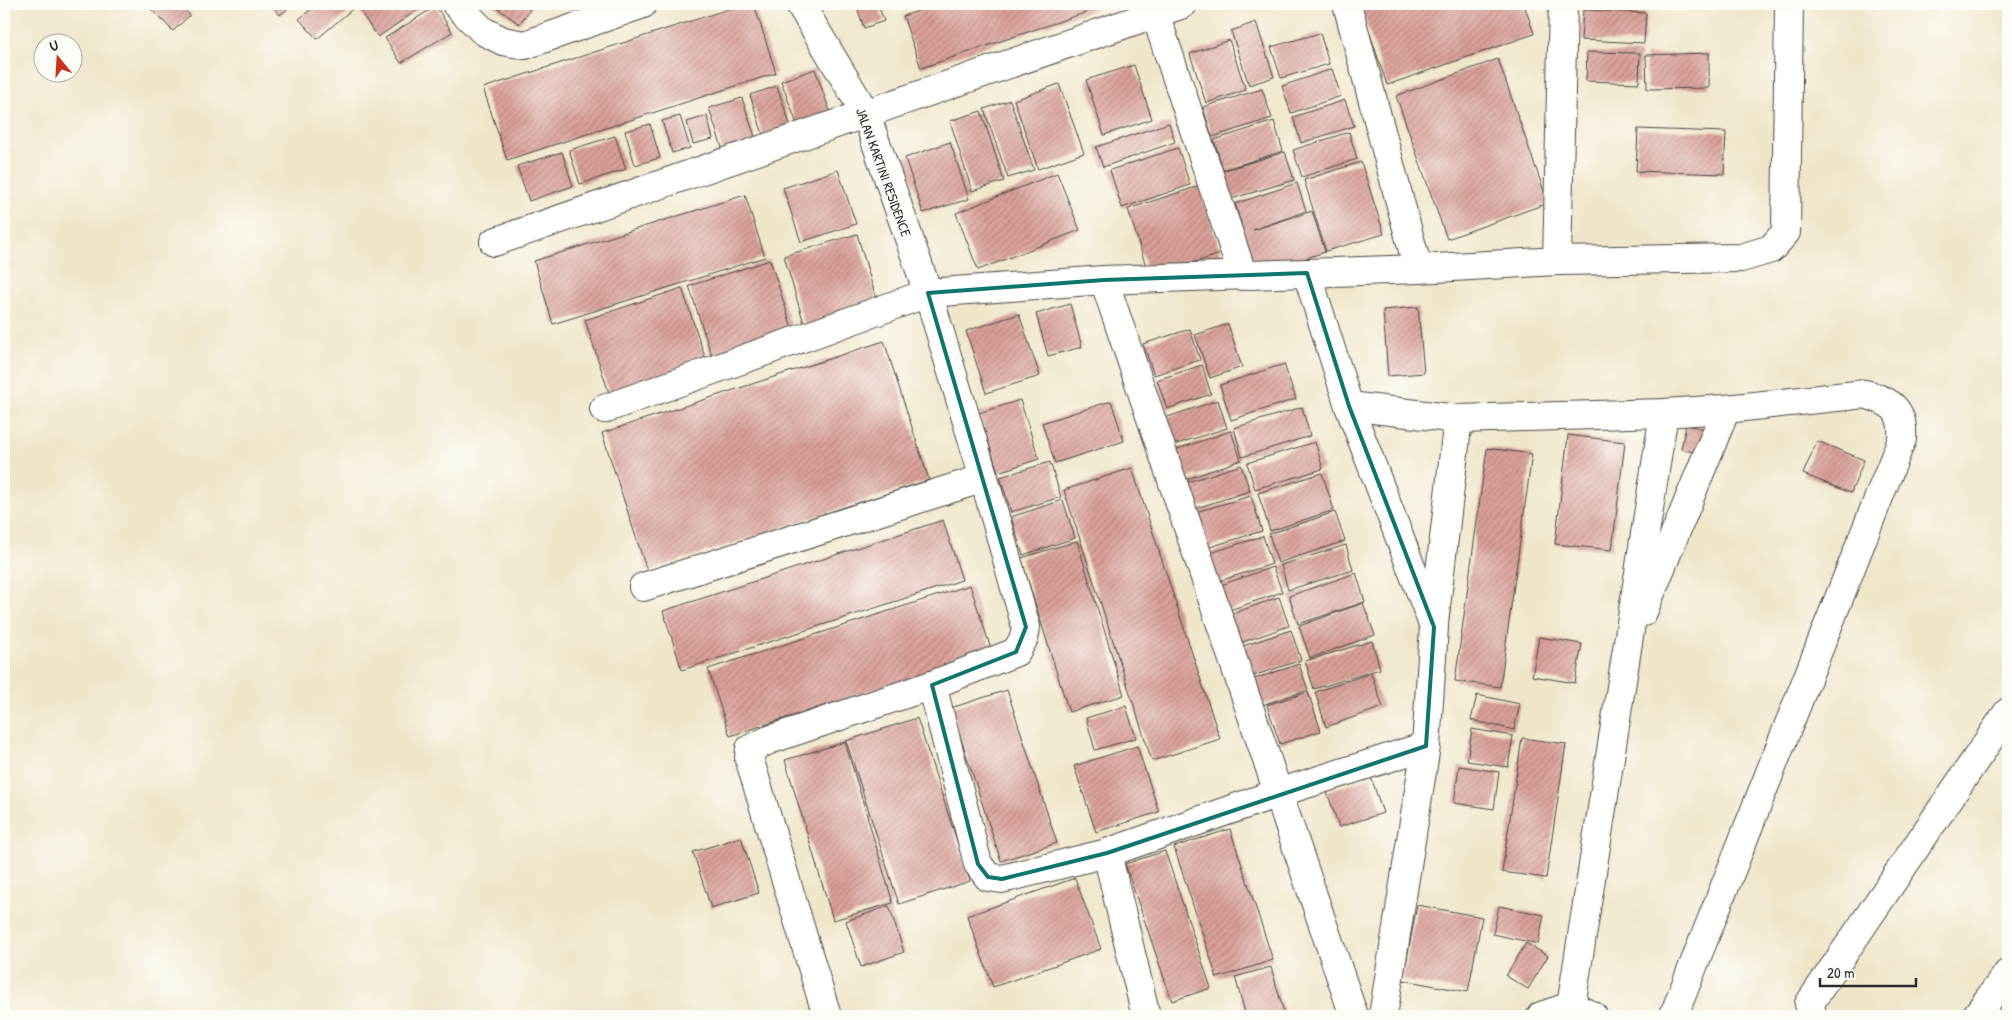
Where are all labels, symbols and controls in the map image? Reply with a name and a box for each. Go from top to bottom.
north arrow [32,32,82,82]
text: U [47,35,61,55]
street label: JALAN KARTINI RESIDENCE [852,105,916,239]
scale bar [1820,955,1916,987]
text: 20 m [1827,962,1854,983]

